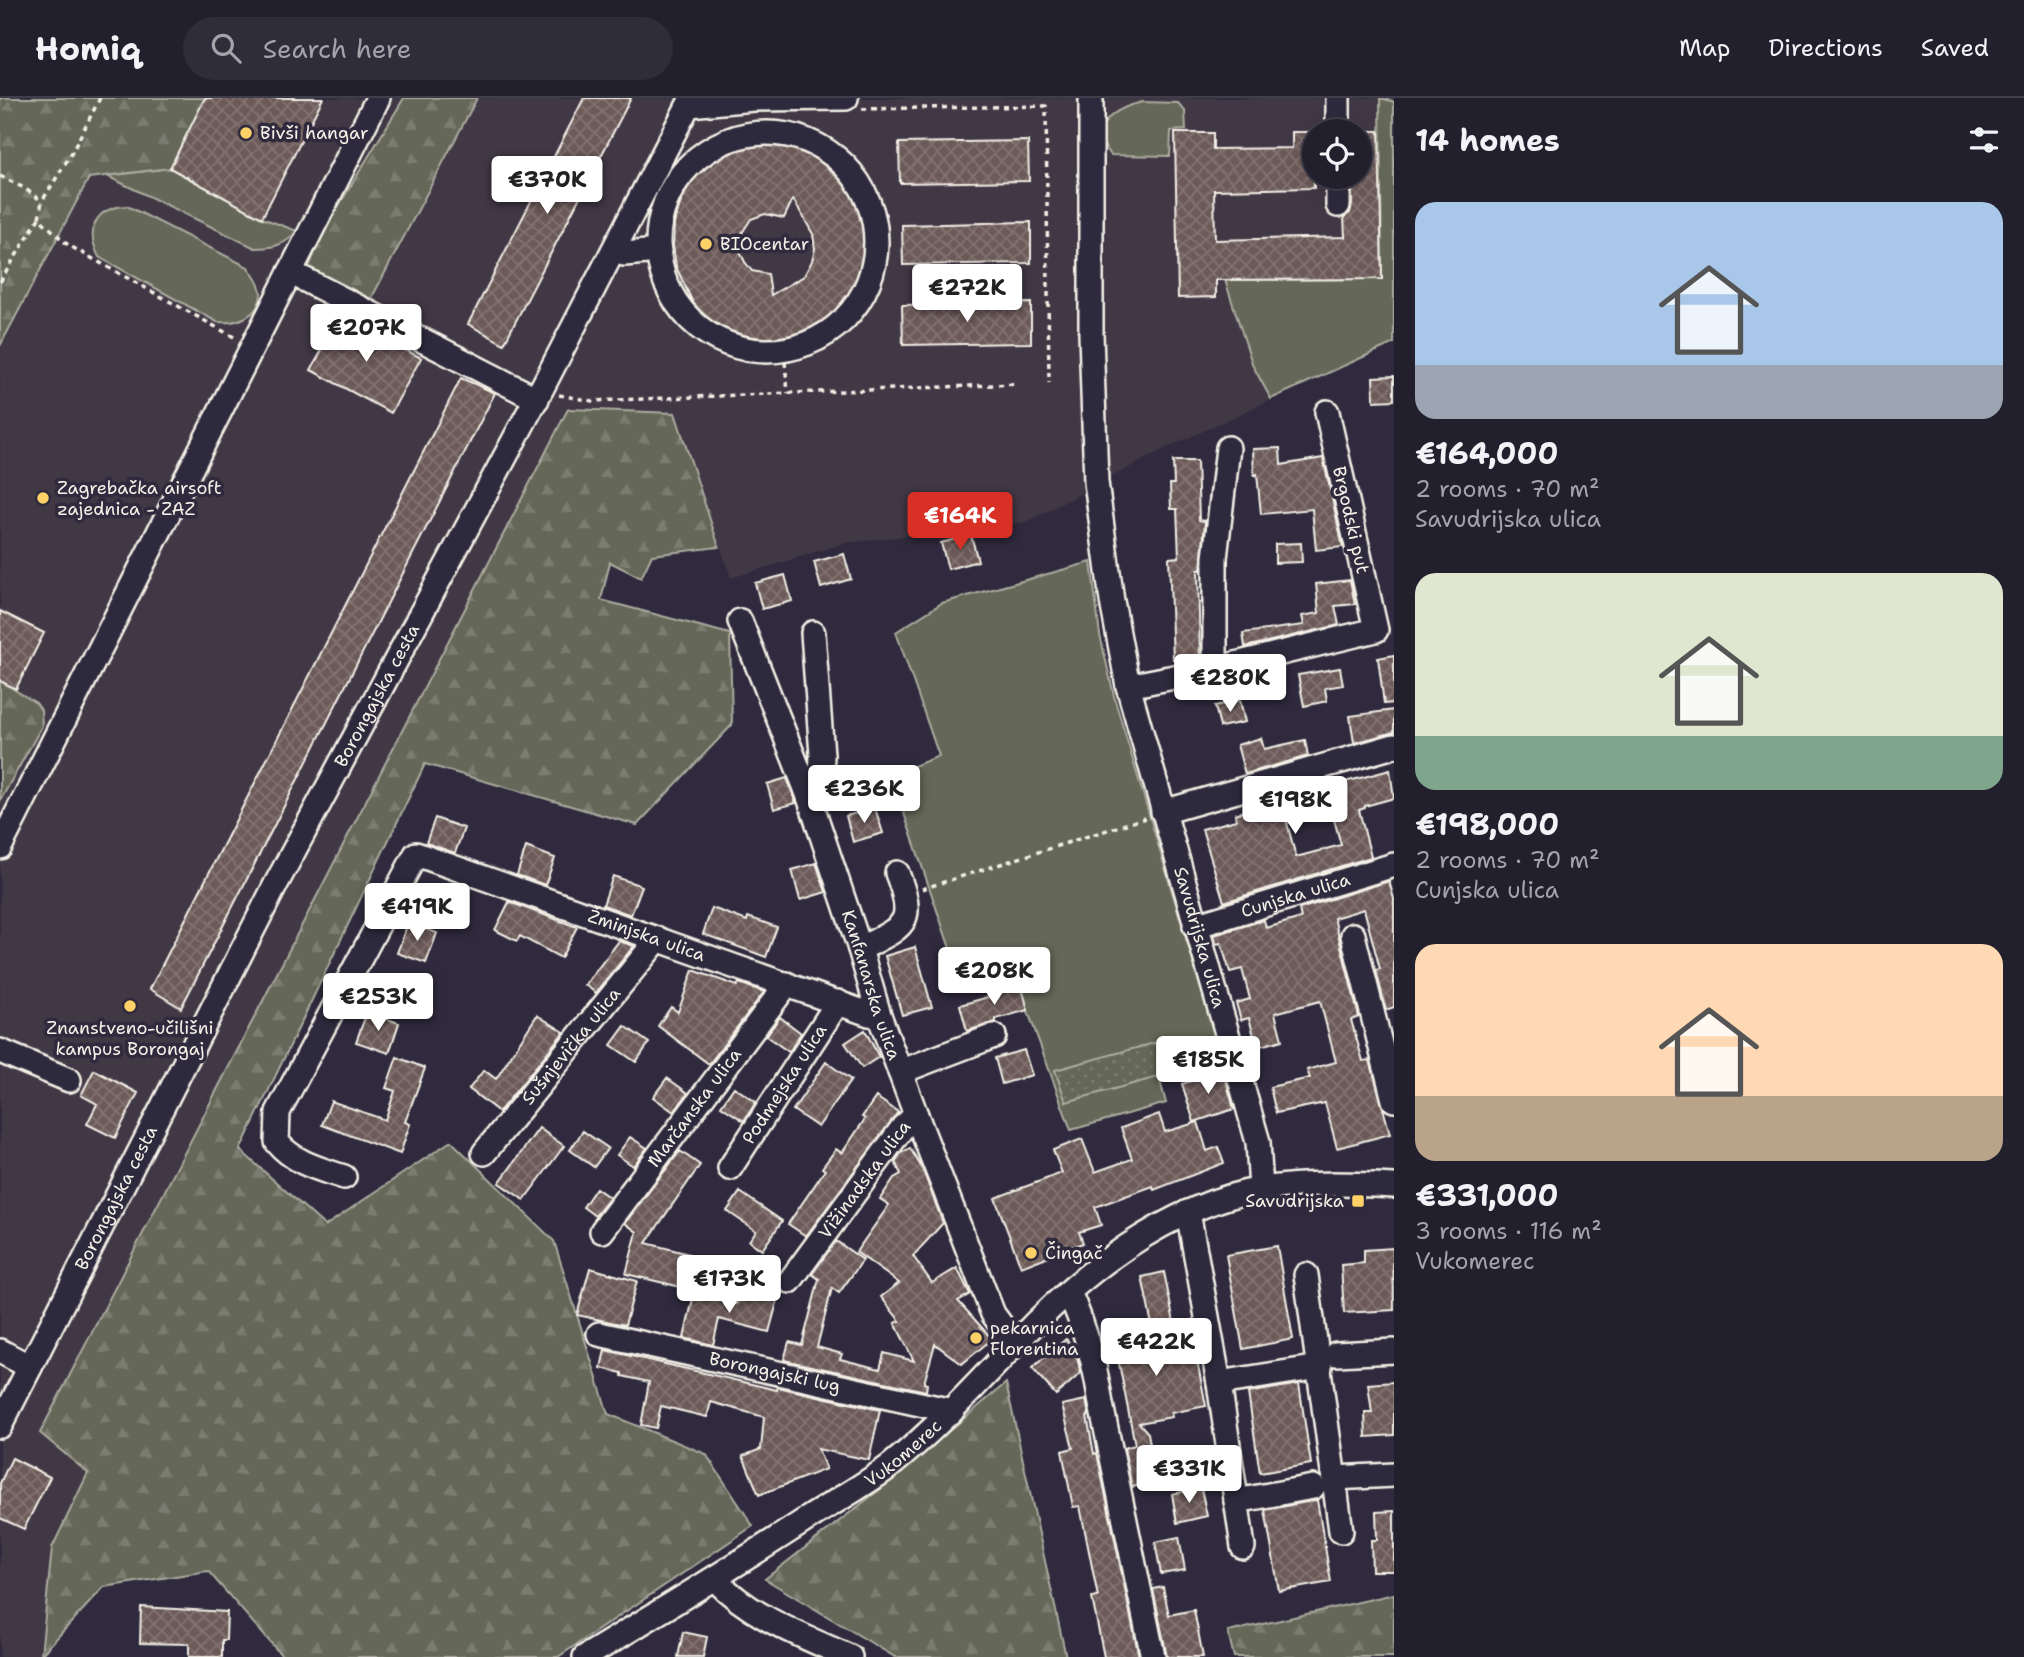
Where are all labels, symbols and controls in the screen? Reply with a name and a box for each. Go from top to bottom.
search box [183,17,673,80]
text: Homiq [35,26,141,71]
icon: search [207,29,245,67]
text: Search here [263,31,411,66]
text: Map [1679,32,1730,64]
text: Directions [1768,32,1883,64]
text: Saved [1921,32,1989,64]
map controls [1302,119,1372,189]
button: locate [1302,119,1372,189]
text: 14 homes [1415,120,1560,161]
place label: Bivši hangar [260,121,368,145]
icon: filters [1965,121,2003,159]
marker: Bivši hangar [238,125,254,141]
pin: €370K [498,156,596,216]
text: €370K [508,164,587,194]
place label: BIOcentar [720,232,809,256]
marker: BIOcentar [698,236,714,252]
icon: home [1646,247,1772,373]
pin: €272K [918,264,1016,324]
text: €272K [928,272,1006,302]
pin: €207K [317,304,415,364]
text: €207K [326,312,406,342]
text: €164,000 [1415,433,1558,474]
street label: Brgodski put [1327,464,1375,576]
text: 2 rooms · 70 m² [1415,474,1600,504]
place label: Zagrebačka airsoft zajednica - ZAZ [57,476,222,521]
marker: Zagrebačka airsoft zajednica - ZAZ [35,490,51,506]
pin: €164K [911,492,1009,552]
text: €164K [924,500,996,530]
text: Savudrijska ulica [1415,504,1601,534]
icon: home [1646,618,1772,744]
street label: Borongajska cesta [329,620,425,771]
pin: €280K [1181,654,1279,714]
text: €280K [1190,662,1270,692]
pin: €236K [815,766,913,825]
text: €236K [824,773,904,803]
pin: €198K [1246,776,1344,836]
text: €198K [1258,784,1332,814]
text: €198,000 [1415,804,1559,845]
text: 2 rooms · 70 m² [1415,845,1600,875]
street label: Savudrijska ulica [1168,864,1231,1011]
street label: Cunjska ulica [1238,867,1353,923]
text: Cunjska ulica [1415,875,1559,905]
pin: €419K [368,884,466,943]
text: €419K [381,891,453,921]
street label: Žminjska ulica [585,904,709,967]
street label: Kanfanarska ulica [836,907,907,1063]
pin: €208K [945,948,1043,1007]
text: €208K [954,955,1034,985]
pin: €253K [329,974,427,1033]
text: €253K [339,981,417,1011]
street label: Šušnjevička ulica [516,982,626,1110]
icon: home [1646,989,1772,1115]
marker: Znanstveno-učilišni kampus Borongaj [122,998,138,1014]
place label: Znanstveno-učilišni kampus Borongaj [46,1016,214,1061]
street label: Podmejska ulica [737,1020,832,1149]
pin: €185K [1159,1037,1257,1096]
street label: Marčanska ulica [642,1043,747,1172]
text: €185K [1172,1044,1244,1074]
street label: Vižinadska ulica [813,1114,915,1244]
street label: Borongajska cesta [69,1122,163,1274]
text: €331,000 [1415,1175,1559,1216]
place label: Savudrijska [1245,1189,1344,1213]
marker: Savudrijska [1350,1193,1366,1209]
text: 3 rooms · 116 m² [1415,1216,1602,1246]
place label: Čingač [1045,1241,1103,1265]
marker: Čingač [1023,1245,1039,1261]
text: Vukomerec [1415,1246,1535,1276]
pin: €173K [680,1256,778,1315]
text: €173K [693,1263,765,1293]
place label: pekarnica Florentina [990,1316,1078,1361]
pin: €422K [1107,1318,1205,1378]
text: €422K [1117,1326,1195,1356]
marker: pekarnica Florentina [968,1330,984,1346]
street label: Borongajski lug [707,1346,843,1398]
street label: Vukomerec [860,1414,947,1492]
pin: €331K [1140,1446,1238,1505]
text: €331K [1153,1453,1225,1483]

